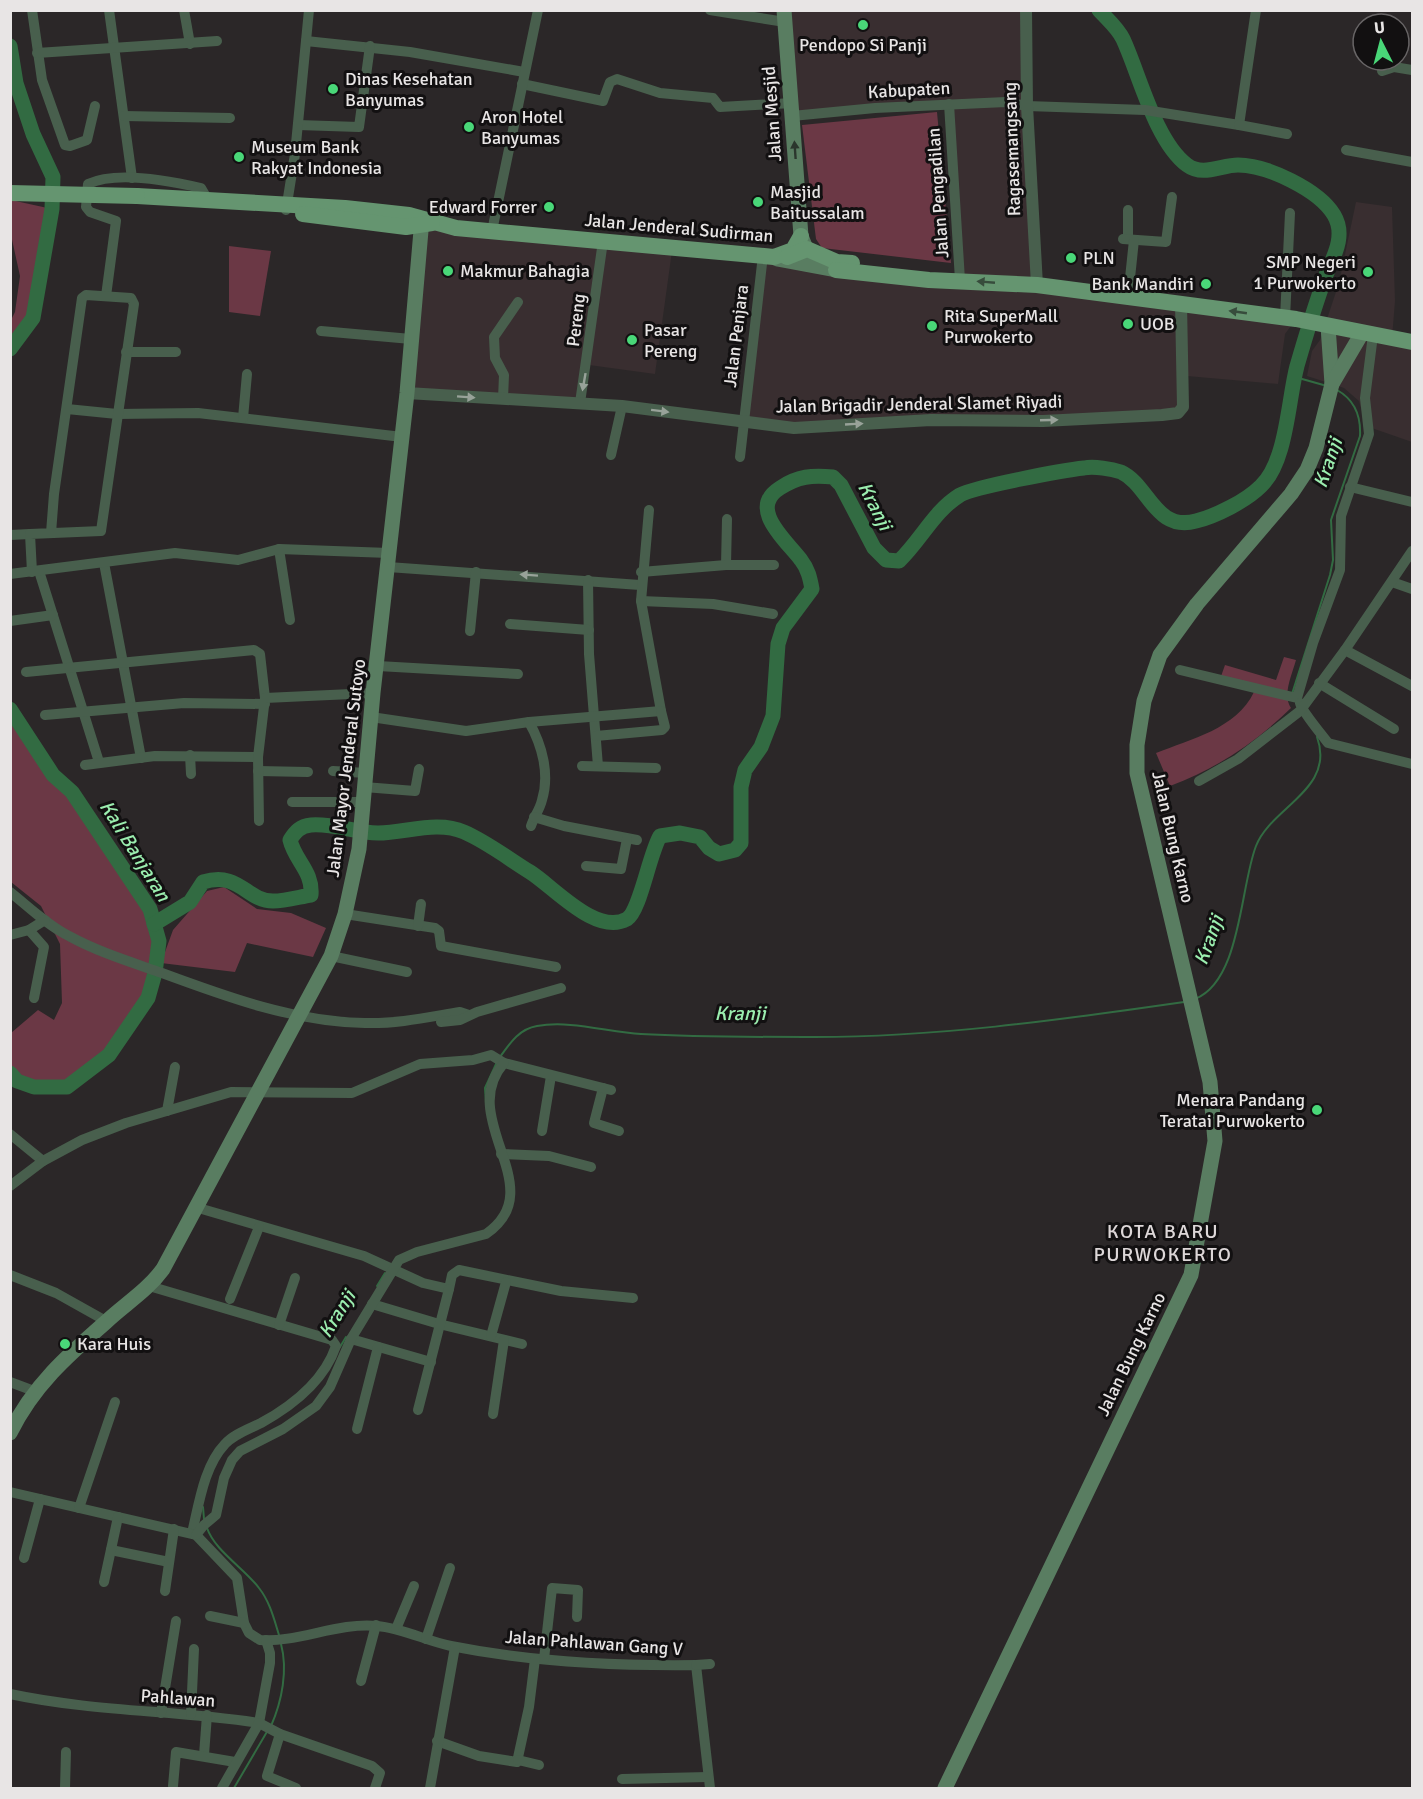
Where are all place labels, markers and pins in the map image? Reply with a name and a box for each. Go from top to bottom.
marker: Pendopo Si Panji [856,18,870,32]
place label: Pendopo Si Panji [799,34,927,56]
place label: Dinas Kesehatan Banyumas [345,68,473,111]
marker: Dinas Kesehatan Banyumas [326,82,340,96]
place label: Aron Hotel Banyumas [481,106,563,149]
marker: Aron Hotel Banyumas [462,120,476,134]
place label: Museum Bank Rakyat Indonesia [251,136,382,179]
marker: Museum Bank Rakyat Indonesia [232,150,246,164]
place label: Masjid Baitussalam [770,181,865,224]
marker: Masjid Baitussalam [751,195,765,209]
place label: Edward Forrer [429,196,537,218]
marker: Edward Forrer [542,200,556,214]
place label: PLN [1083,247,1115,269]
marker: PLN [1064,251,1078,265]
place label: SMP Negeri 1 Purwokerto [1253,251,1356,294]
place label: Makmur Bahagia [460,260,590,282]
marker: Makmur Bahagia [441,264,455,278]
marker: SMP Negeri 1 Purwokerto [1361,265,1375,279]
place label: Bank Mandiri [1092,273,1194,295]
marker: Bank Mandiri [1199,277,1213,291]
place label: Rita SuperMall Purwokerto [944,305,1058,348]
place label: UOB [1140,313,1175,335]
marker: UOB [1121,317,1135,331]
place label: Pasar Pereng [644,319,697,362]
marker: Rita SuperMall Purwokerto [925,319,939,333]
marker: Pasar Pereng [625,333,639,347]
place label: Menara Pandang Teratai Purwokerto [1160,1089,1305,1132]
marker: Menara Pandang Teratai Purwokerto [1310,1103,1324,1117]
place label: Kara Huis [77,1333,151,1355]
marker: Kara Huis [58,1337,72,1351]

